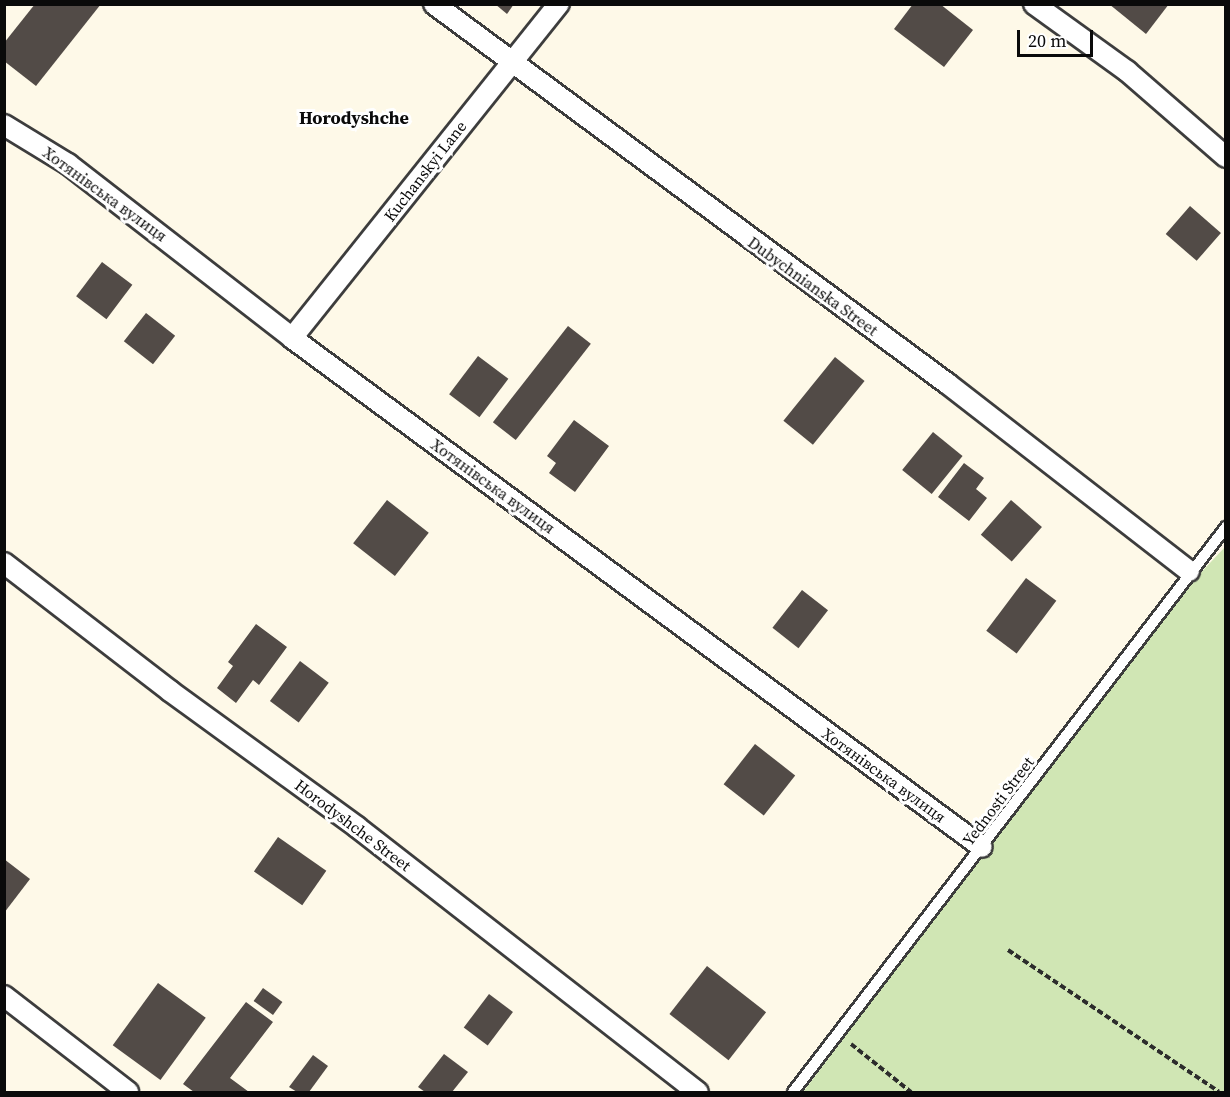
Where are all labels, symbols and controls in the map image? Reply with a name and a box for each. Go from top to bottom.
scale bar [1020,18,1096,56]
text: 20 m [1028,28,1066,53]
district label: Horodyshche [299,107,409,129]
street label: Kuchanskyi Lane [380,117,470,225]
street label: Хотянівська вулиця [39,143,171,245]
street label: Dubychnianska Street [744,232,882,340]
street label: Хотянівська вулиця [427,435,559,537]
street label: Хотянівська вулиця [818,724,950,826]
street label: Yednosti Street [958,753,1038,849]
street label: Horodyshche Street [291,775,415,875]

